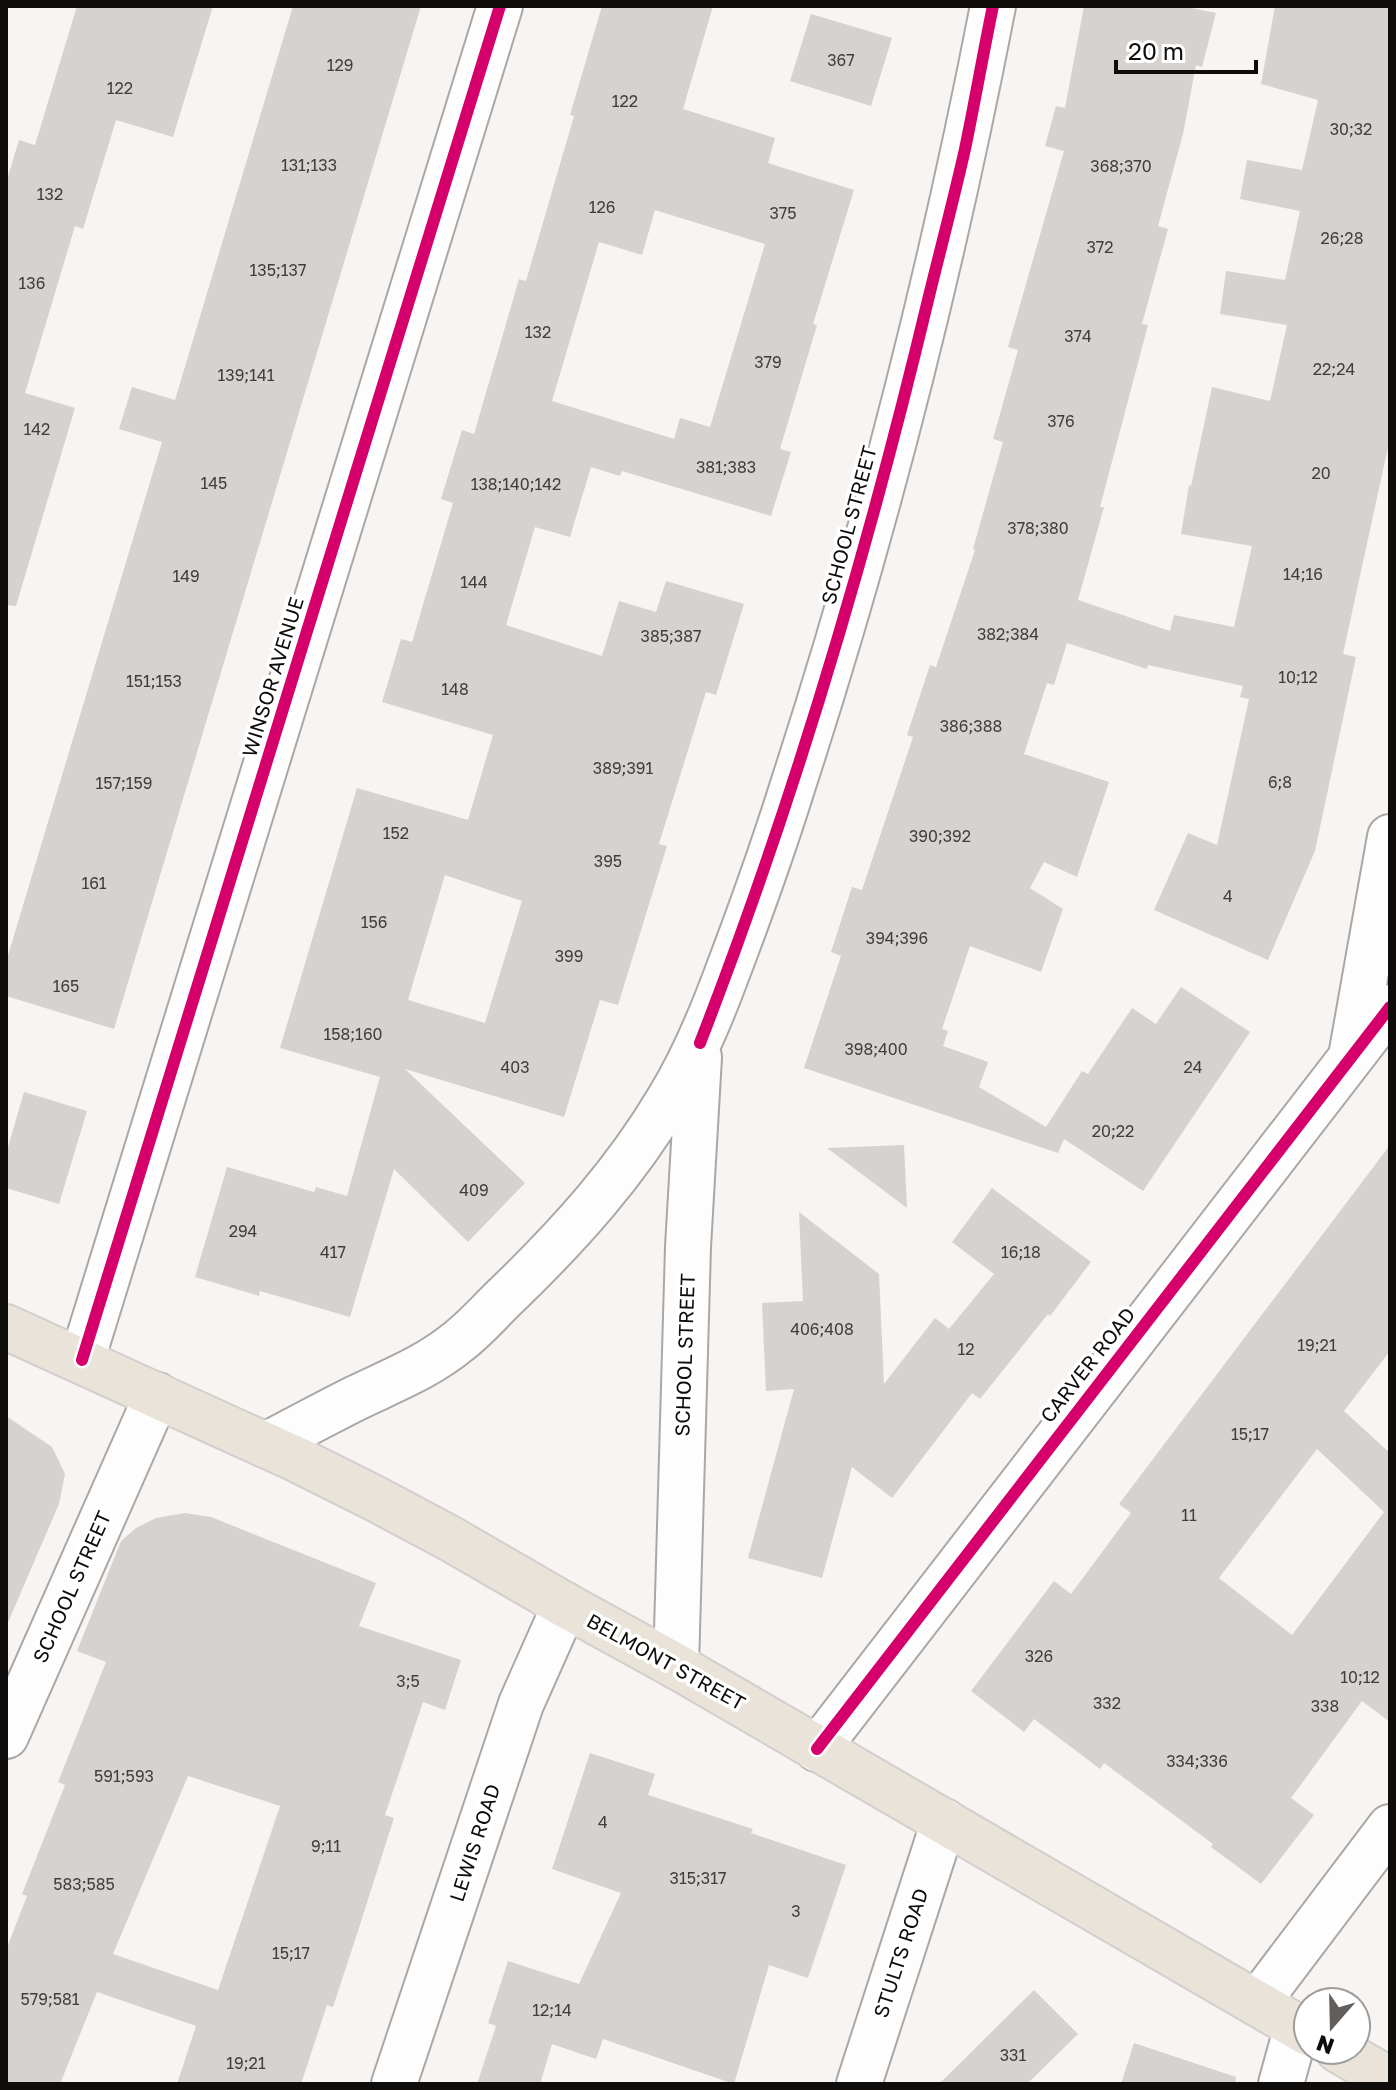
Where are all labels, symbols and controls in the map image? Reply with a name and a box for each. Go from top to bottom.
scale bar [1116,24,1256,74]
text: 20 m [1128,36,1184,65]
house number: 367 [827,50,855,70]
house number: 129 [327,55,353,75]
house number: 122 [107,78,133,98]
house number: 122 [612,91,638,111]
house number: 30;32 [1330,119,1372,139]
house number: 131;133 [281,155,337,175]
house number: 368;370 [1090,156,1152,176]
house number: 132 [37,184,63,204]
house number: 126 [589,197,615,217]
house number: 375 [769,203,797,223]
house number: 26;28 [1321,228,1363,248]
house number: 372 [1086,237,1114,257]
house number: 135;137 [250,260,306,280]
house number: 136 [19,273,45,293]
house number: 132 [525,322,551,342]
house number: 374 [1064,326,1092,346]
house number: 379 [754,352,782,372]
house number: 22;24 [1313,359,1355,379]
house number: 139;141 [218,365,275,385]
house number: 376 [1047,411,1075,431]
house number: 142 [24,419,50,439]
street label: SCHOOL STREET [815,443,881,607]
house number: 381;383 [696,457,756,477]
house number: 20 [1311,463,1331,483]
house number: 145 [201,473,227,493]
house number: 138;140;142 [471,474,561,494]
house number: 378;380 [1007,518,1069,538]
house number: 14;16 [1283,564,1323,584]
house number: 149 [172,566,200,586]
house number: 144 [460,572,488,592]
street label: WINSOR AVENUE [236,594,308,760]
house number: 382;384 [977,624,1039,644]
house number: 385;387 [641,626,701,646]
house number: 10;12 [1278,667,1318,687]
house number: 151;153 [126,671,182,691]
house number: 148 [441,679,469,699]
house number: 386;388 [940,716,1002,736]
house number: 389;391 [593,758,653,778]
house number: 6;8 [1268,772,1292,792]
house number: 157;159 [95,773,153,793]
house number: 152 [383,823,409,843]
house number: 390;392 [909,826,971,846]
house number: 395 [594,851,622,871]
house number: 161 [81,873,107,893]
house number: 4 [1223,886,1233,906]
house number: 156 [361,912,387,932]
house number: 394;396 [866,928,928,948]
house number: 399 [555,946,583,966]
house number: 165 [53,976,79,996]
house number: 158;160 [324,1024,382,1044]
house number: 398;400 [844,1039,908,1059]
house number: 403 [500,1057,530,1077]
house number: 24 [1183,1057,1203,1077]
house number: 20;22 [1092,1121,1134,1141]
house number: 409 [459,1180,489,1200]
house number: 294 [229,1221,257,1241]
house number: 417 [320,1242,346,1262]
house number: 16;18 [1001,1242,1041,1262]
street label: SCHOOL STREET [669,1273,699,1437]
street label: CARVER ROAD [1035,1302,1140,1427]
house number: 406;408 [790,1319,854,1339]
house number: 19;21 [1297,1335,1337,1355]
house number: 12 [957,1339,975,1359]
house number: 15;17 [1231,1424,1269,1444]
house number: 11 [1181,1505,1197,1525]
street label: SCHOOL STREET [27,1507,115,1666]
street label: BELMONT STREET [583,1608,750,1715]
house number: 326 [1025,1646,1053,1666]
house number: 10;12 [1340,1667,1380,1687]
house number: 3;5 [396,1671,420,1691]
house number: 332 [1093,1693,1121,1713]
house number: 338 [1311,1696,1339,1716]
house number: 334;336 [1166,1751,1228,1771]
house number: 591;593 [94,1766,154,1786]
street label: LEWIS ROAD [444,1781,504,1905]
house number: 4 [598,1812,608,1832]
house number: 9;11 [311,1836,341,1856]
house number: 315;317 [670,1868,726,1888]
house number: 583;585 [53,1874,115,1894]
street label: STULTS ROAD [868,1885,932,2021]
house number: 3 [791,1901,801,1921]
house number: 15;17 [272,1943,310,1963]
north arrow [1292,1986,1372,2066]
house number: 579;581 [20,1989,80,2009]
house number: 12;14 [532,2000,572,2020]
text: N [1313,2030,1337,2061]
house number: 331 [1000,2045,1026,2065]
house number: 19;21 [226,2053,266,2073]

